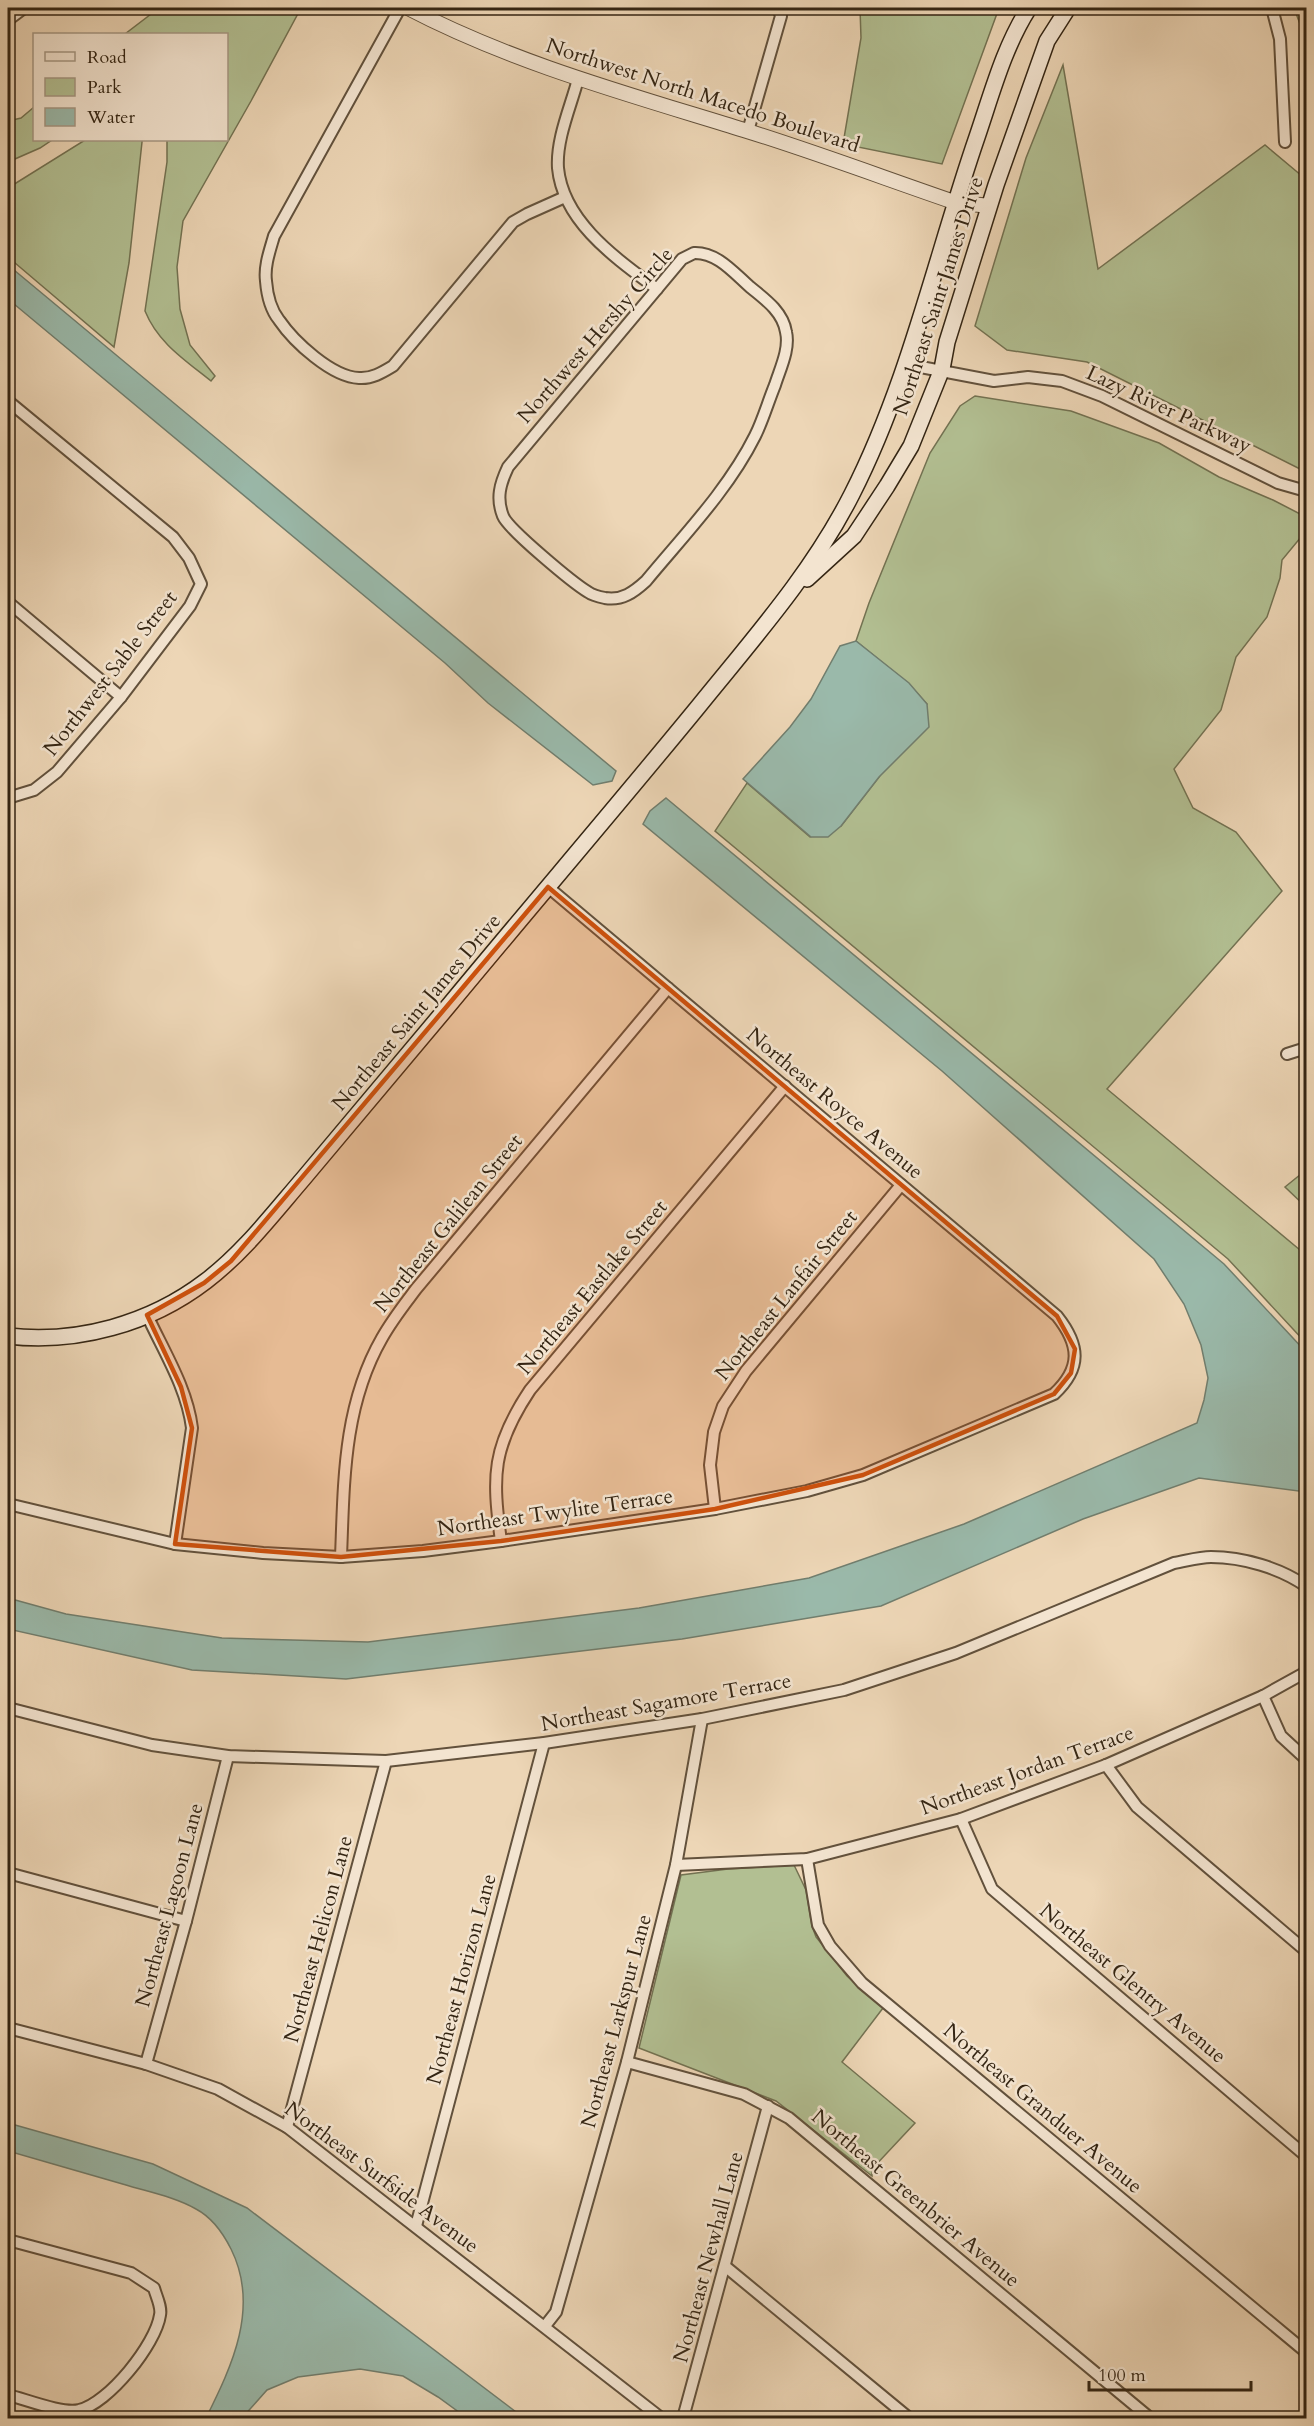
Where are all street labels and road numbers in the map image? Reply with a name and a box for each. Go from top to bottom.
street label: Northwest North Macedo Boulevard [542,31,863,160]
street label: Northeast Saint James Drive [886,173,991,419]
street label: Northwest Hershy Circle [511,241,680,430]
street label: Lazy River Parkway [1081,358,1256,460]
street label: Northwest Sable Street [37,584,184,762]
street label: Northeast Saint James Drive [325,907,508,1117]
street label: Northeast Royce Avenue [740,1021,929,1186]
street label: Northeast Galilean Street [367,1128,530,1319]
street label: Northeast Eastlake Street [511,1193,674,1381]
street label: Northeast Lanfair Street [708,1204,865,1387]
street label: Northeast Twylite Terrace [435,1482,675,1543]
street label: Northeast Sagamore Terrace [539,1666,794,1739]
street label: Northeast Jordan Terrace [916,1718,1138,1823]
street label: Northeast Lagoon Lane [128,1800,211,2010]
street label: Northeast Helicon Lane [277,1832,360,2046]
street label: Northeast Horizon Lane [419,1871,504,2088]
street label: Northeast Glentry Avenue [1033,1897,1232,2070]
street label: Northeast Larkspur Lane [574,1911,659,2131]
street label: Northeast Granduer Avenue [937,2016,1148,2200]
street label: Northeast Surfside Avenue [279,2095,485,2260]
street label: Northeast Greenbrier Avenue [805,2102,1026,2294]
street label: Northeast Newhall Lane [666,2148,751,2366]

